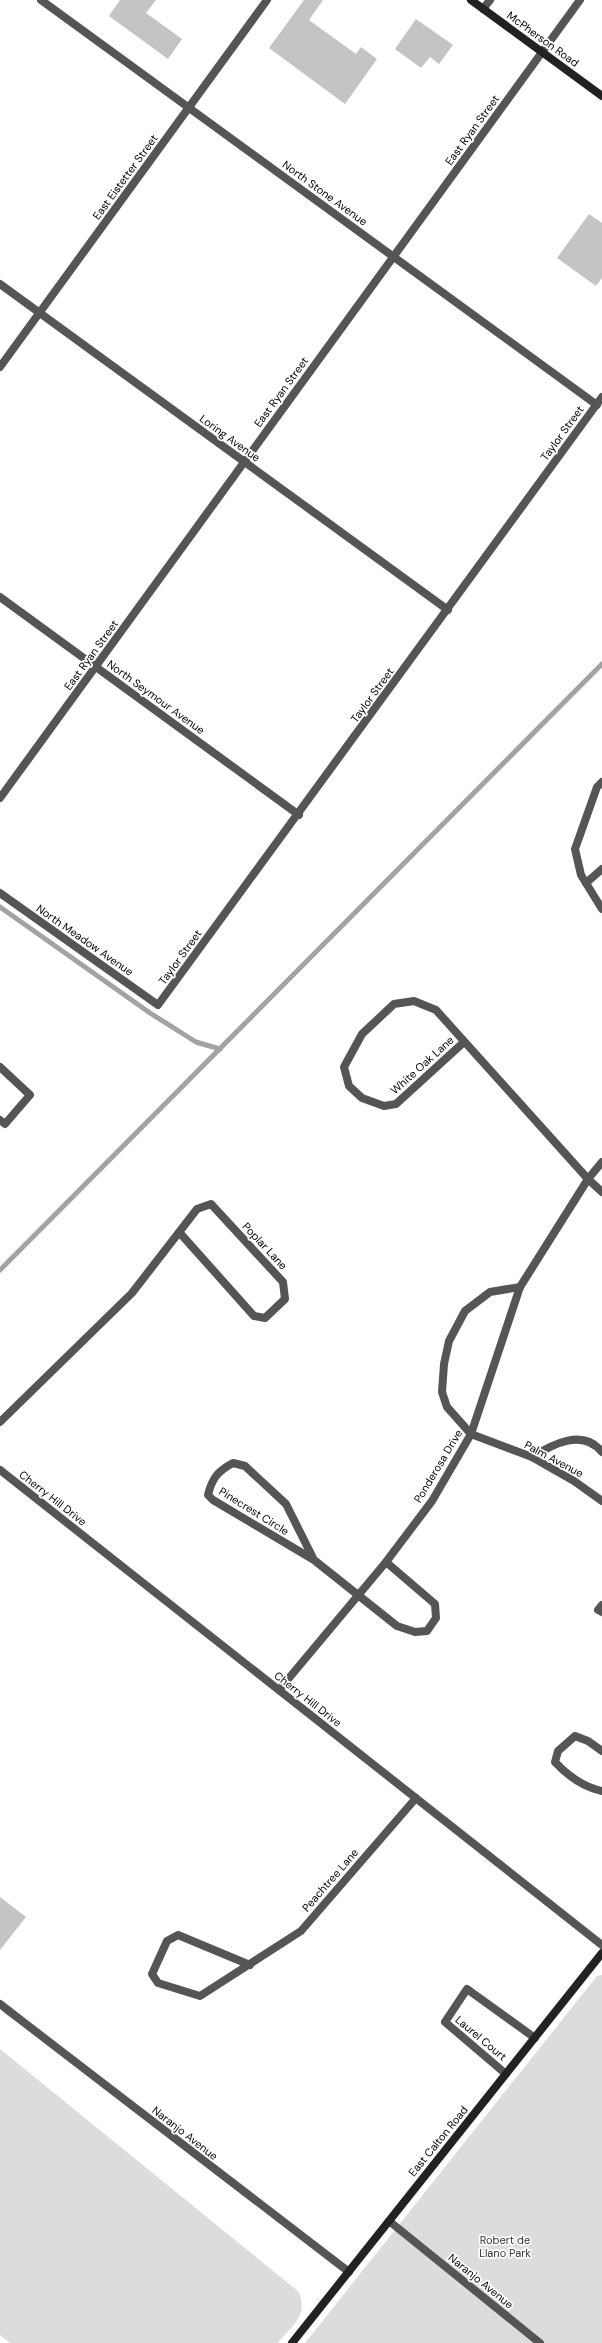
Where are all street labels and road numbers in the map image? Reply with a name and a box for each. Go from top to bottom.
street label: McPherson Road [504,8,582,70]
street label: East Ryan Street [442,92,502,168]
street label: East Eistetter Street [89,132,161,222]
street label: North Stone Avenue [280,157,370,229]
street label: East Ryan Street [251,354,311,430]
street label: Taylor Street [537,403,587,463]
street label: Loring Avenue [197,411,263,465]
street label: East Ryan Street [61,617,121,693]
street label: North Seymour Avenue [104,657,208,737]
street label: Taylor Street [347,665,397,725]
street label: North Meadow Avenue [34,901,136,979]
street label: Taylor Street [155,927,205,987]
street label: White Oak Lane [387,1033,457,1097]
street label: Poplar Lane [240,1220,290,1272]
street label: Ponderosa Drive [411,1427,465,1505]
street label: Palm Avenue [522,1438,586,1480]
street label: Cherry Hill Drive [17,1467,89,1529]
street label: Pinecrest Circle [216,1484,292,1538]
street label: Cherry Hill Drive [272,1668,344,1730]
street label: Peachtree Lane [299,1846,361,1914]
street label: Laurel Court [452,2012,510,2064]
street label: Naranjo Avenue [149,2103,221,2163]
street label: East Calton Road [405,2103,471,2179]
street label: Naranjo Avenue [446,2251,516,2311]

